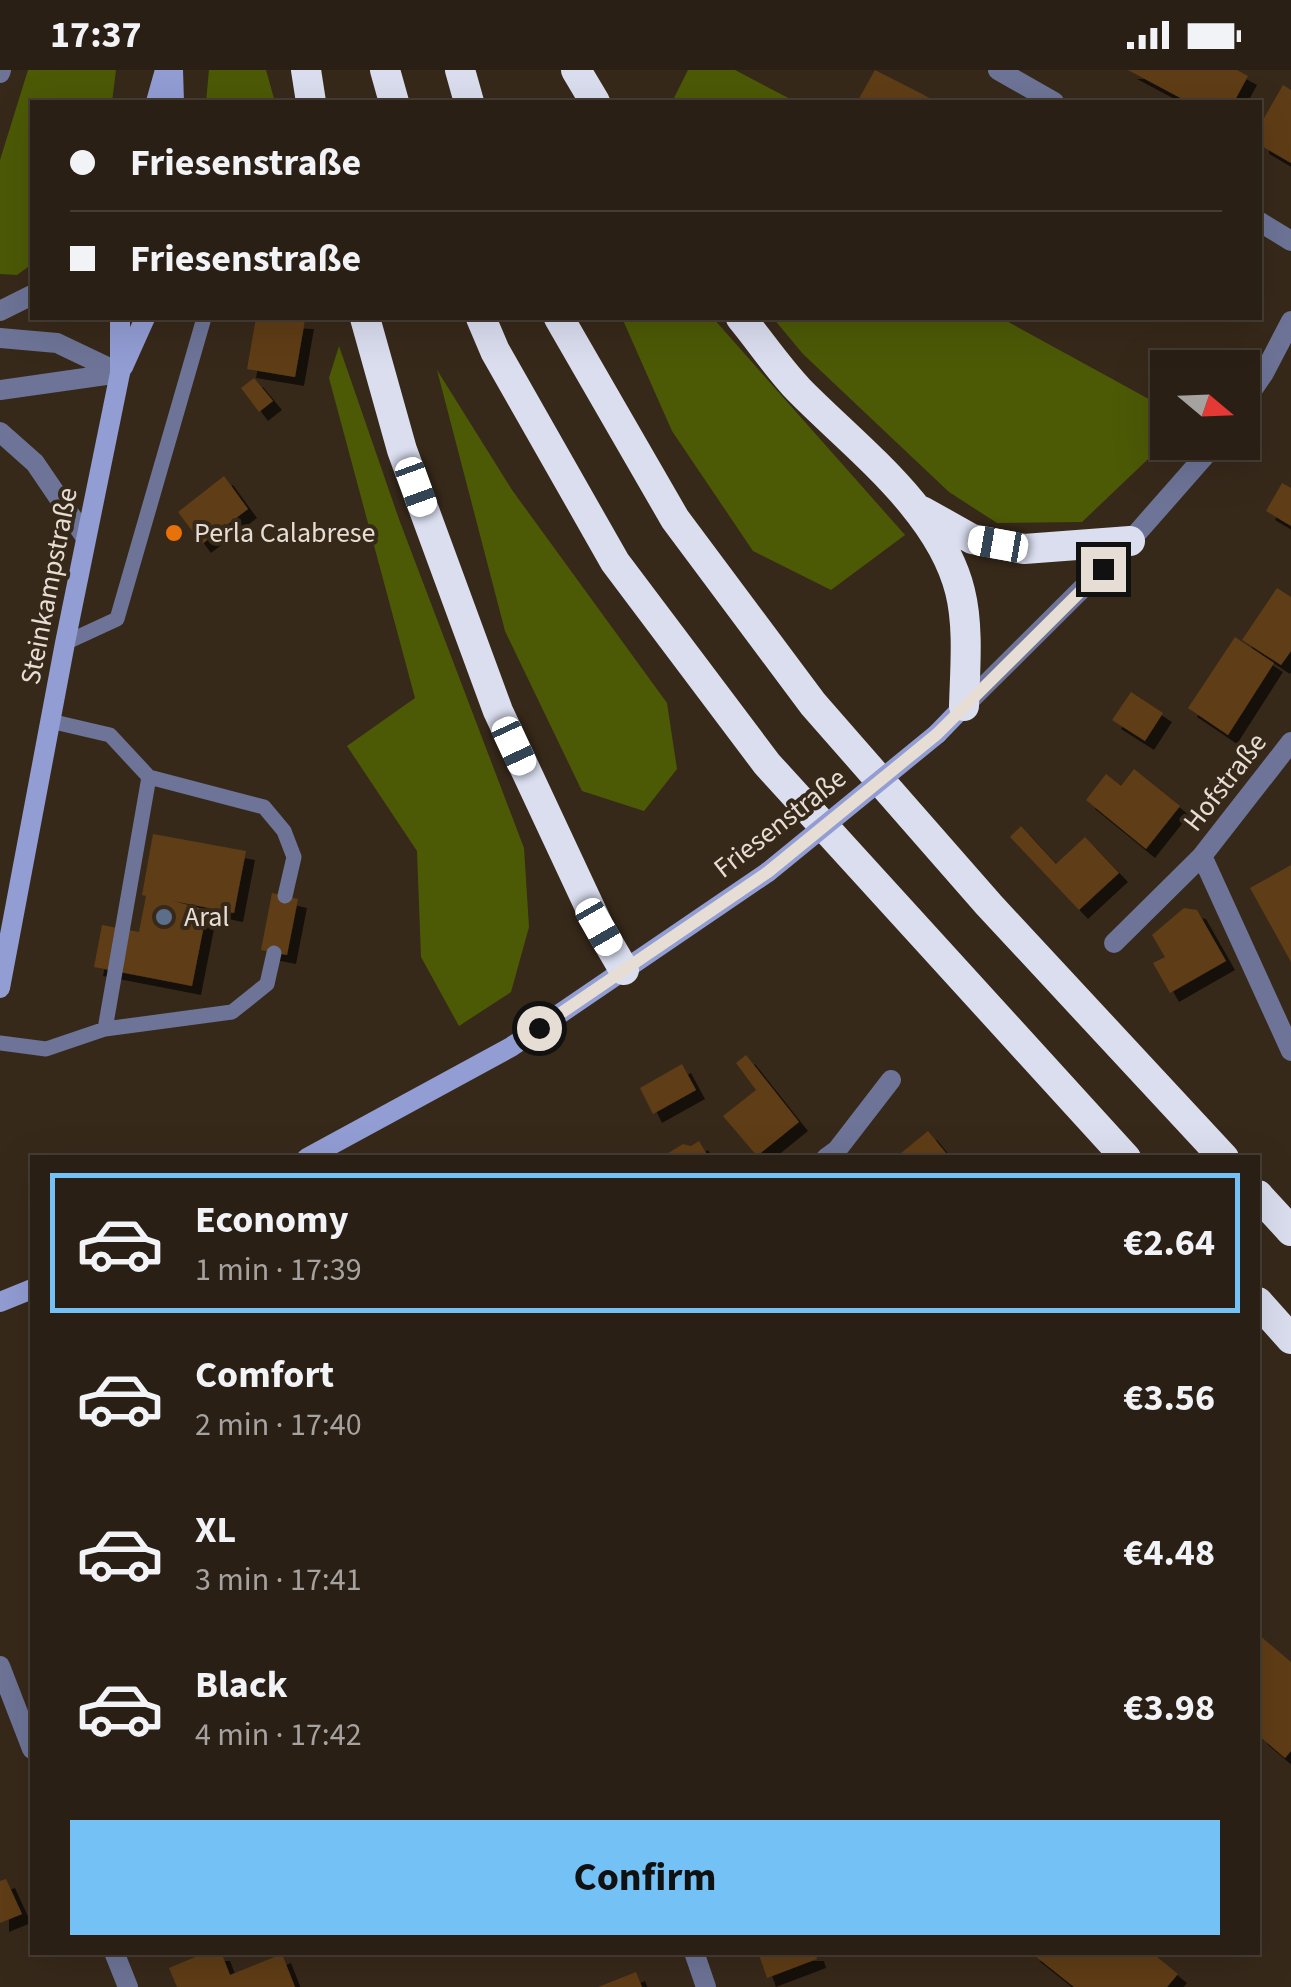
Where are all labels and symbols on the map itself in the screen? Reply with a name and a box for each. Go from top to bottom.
north arrow [1150,350,1260,460]
car [392,454,440,520]
street label: Steinkampstraße [10,484,88,688]
place label: Perla Calabrese [194,513,375,553]
marker: Perla Calabrese [163,522,185,544]
car [966,524,1030,564]
route end [1081,547,1126,592]
car [488,712,540,780]
street label: Hofstraße [1174,724,1276,840]
street label: Friesenstraße [705,758,855,888]
car [571,894,627,960]
place label: Aral [184,897,230,937]
marker: Aral [153,906,175,928]
route start [517,1006,562,1051]

